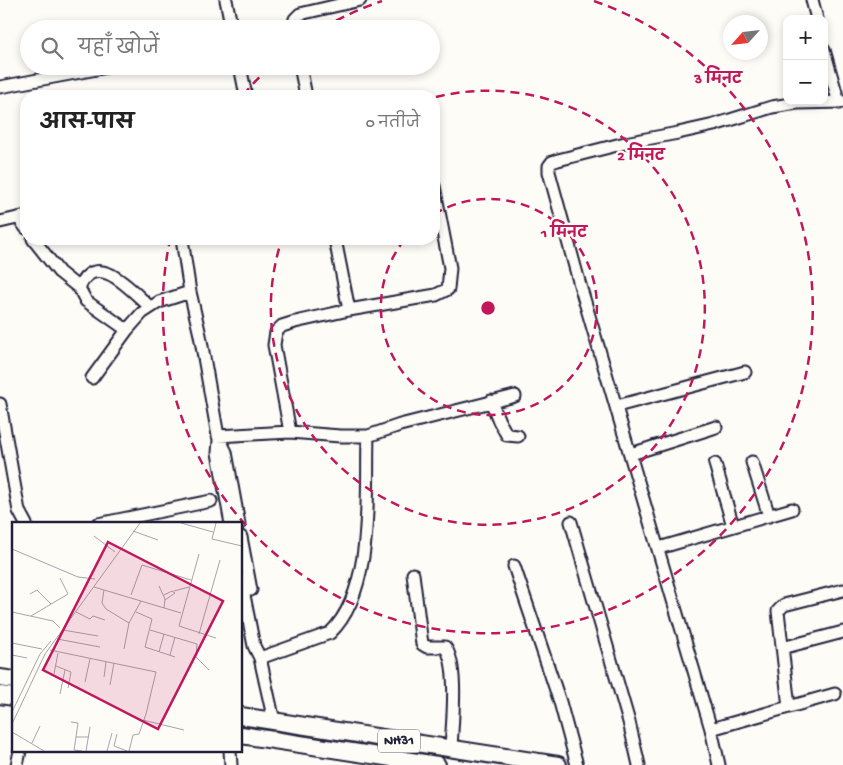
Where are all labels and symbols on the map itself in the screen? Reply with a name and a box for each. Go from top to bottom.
north arrow [723,15,768,60]
text: 3 मिनट [693,65,743,89]
text: 2 मिनट [617,142,666,166]
text: 1 मिनट [540,219,588,243]
centre of rings [479,299,497,317]
inset map [12,522,242,752]
road number: NH31 [378,729,420,752]

